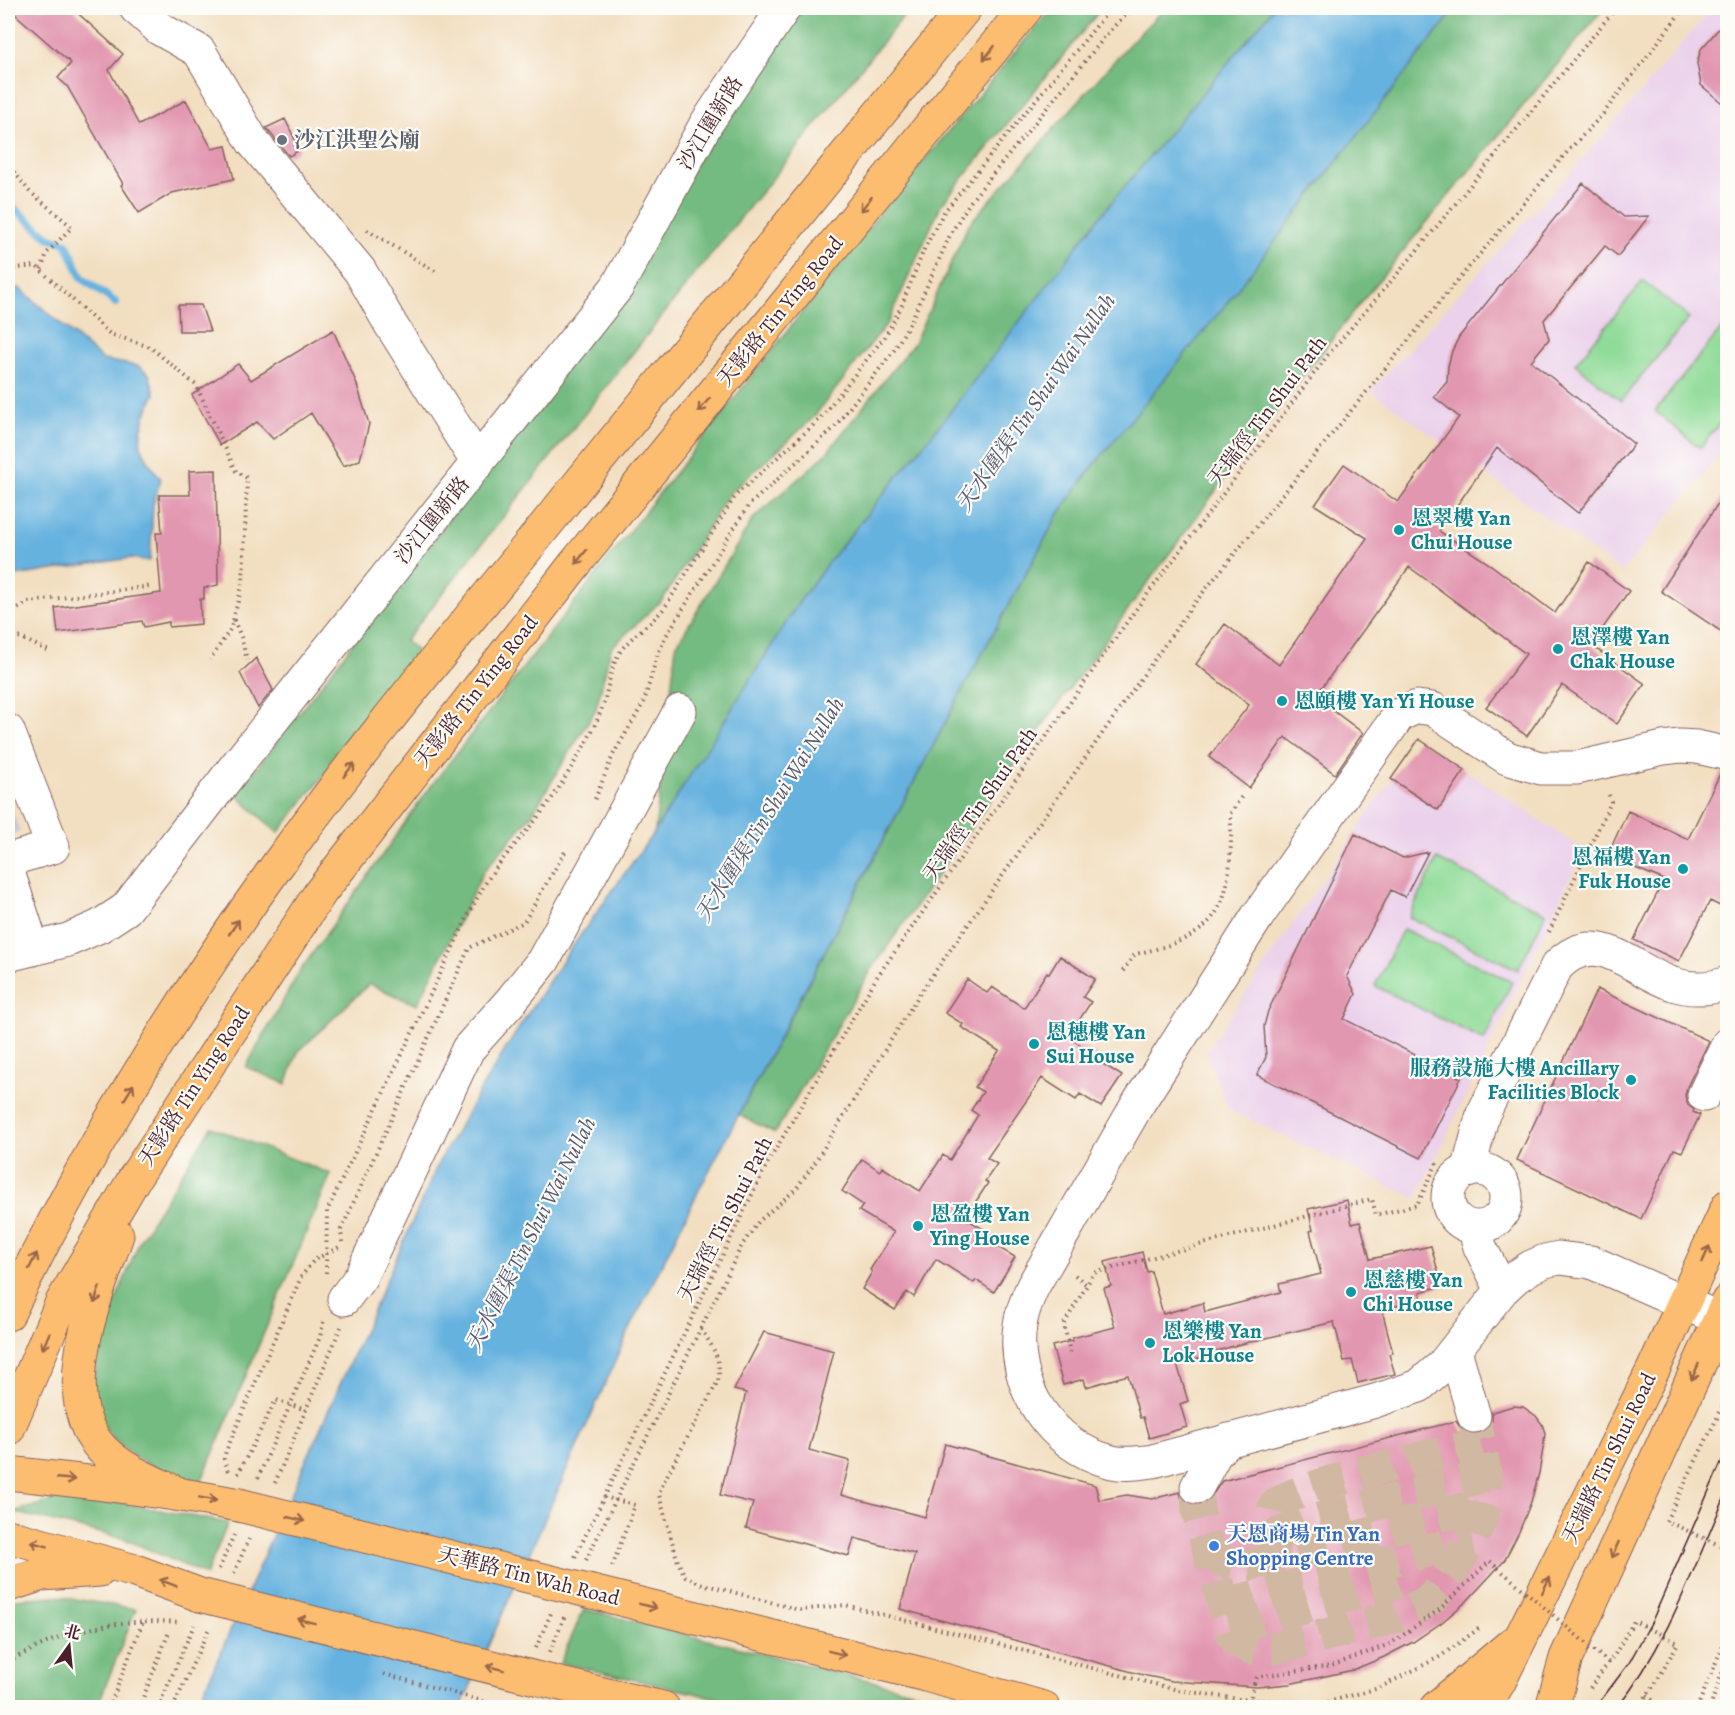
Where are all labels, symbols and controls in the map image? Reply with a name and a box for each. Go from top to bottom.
one-way arrow [982,45,995,61]
street label: 沙江圍新路 [671,71,749,175]
place label: 沙江洪聖公廟 [294,126,420,154]
marker: 沙江洪聖公廟 [275,133,289,147]
one-way arrow [860,196,873,212]
street label: 天影路 Tin Ying Road [711,229,850,392]
water label: 天水圍渠 Tin Shui Wai Nullah [949,287,1123,518]
street label: 天瑞徑 Tin Shui Path [1201,330,1333,492]
one-way arrow [697,397,710,413]
street label: 沙江圍新路 [388,470,476,570]
place label: 恩翠樓 Yan Chui House [1411,504,1513,556]
marker: 恩翠樓 Yan Chui House [1392,523,1406,537]
one-way arrow [575,548,588,564]
street label: 天影路 Tin Ying Road [408,609,545,773]
place label: 恩澤樓 Yan Chak House [1570,623,1675,675]
marker: 恩澤樓 Yan Chak House [1551,642,1565,656]
place label: 恩頤樓 Yan Yi House [1294,687,1475,715]
water label: 天水圍渠 Tin Shui Wai Nullah [688,691,851,928]
marker: 恩頤樓 Yan Yi House [1275,694,1289,708]
street label: 天瑞徑 Tin Shui Path [916,721,1044,887]
one-way arrow [342,762,355,778]
place label: 恩福樓 Yan Fuk House [1571,843,1671,895]
marker: 恩福樓 Yan Fuk House [1676,862,1690,876]
one-way arrow [228,920,240,936]
street label: 天影路 Tin Ying Road [132,1000,257,1172]
place label: 恩穗樓 Yan Sui House [1046,1018,1146,1070]
marker: 恩穗樓 Yan Sui House [1027,1037,1041,1051]
place label: 服務設施大樓 Ancillary Facilities Block [1410,1054,1620,1106]
marker: 服務設施大樓 Ancillary Facilities Block [1624,1073,1638,1087]
one-way arrow [124,1084,136,1101]
water label: 天水圍渠 Tin Shui Wai Nullah [459,1112,603,1357]
street label: 天瑞徑 Tin Shui Path [671,1131,779,1307]
place label: 恩盈樓 Yan Ying House [929,1200,1030,1252]
marker: 恩盈樓 Yan Ying House [911,1219,925,1233]
one-way arrow [1701,1245,1712,1263]
one-way arrow [27,1253,39,1271]
place label: 恩慈樓 Yan Chi House [1363,1266,1463,1318]
one-way arrow [91,1285,102,1304]
marker: 恩慈樓 Yan Chi House [1344,1285,1358,1299]
place label: 恩樂樓 Yan Lok House [1162,1317,1262,1369]
one-way arrow [39,1331,51,1349]
marker: 恩樂樓 Yan Lok House [1143,1336,1157,1350]
one-way arrow [1689,1363,1700,1381]
street label: 天瑞路 Tin Shui Road [1555,1367,1663,1548]
one-way arrow [55,1474,75,1485]
one-way arrow [198,1494,217,1505]
one-way arrow [286,1513,305,1525]
place label: 天恩商場 Tin Yan Shopping Centre [1226,1520,1380,1572]
one-way arrow [29,1538,48,1550]
marker: 天恩商場 Tin Yan Shopping Centre [1207,1539,1221,1553]
street label: 天華路 Tin Wah Road [435,1540,623,1612]
one-way arrow [1609,1540,1620,1558]
one-way arrow [159,1577,178,1588]
one-way arrow [1540,1577,1552,1594]
one-way arrow [638,1600,657,1612]
one-way arrow [297,1615,316,1627]
north arrow [39,1616,99,1676]
text: 北 [62,1620,83,1645]
one-way arrow [828,1648,847,1660]
one-way arrow [486,1662,505,1674]

